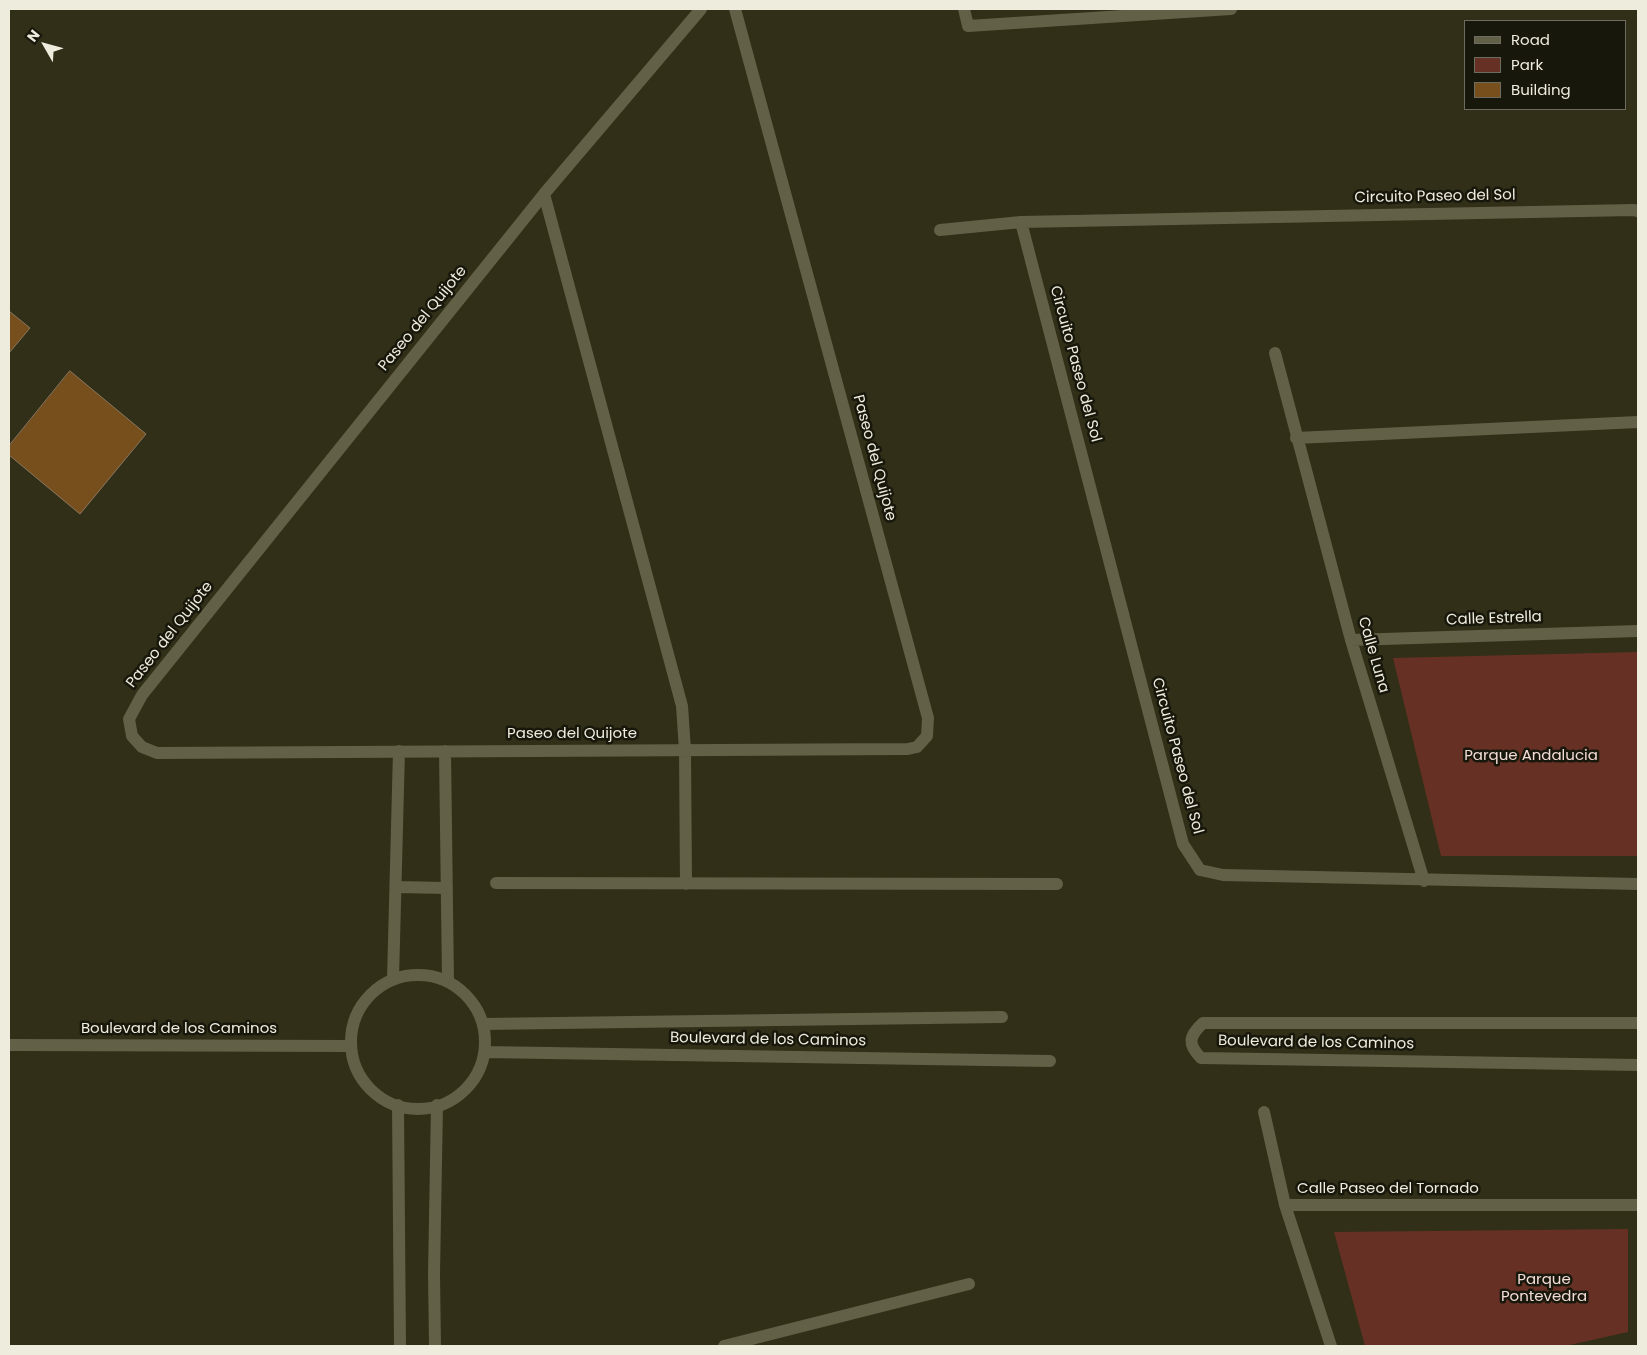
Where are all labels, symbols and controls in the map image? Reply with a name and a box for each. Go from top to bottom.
north arrow [20,20,70,70]
legend [1464,20,1627,110]
text: N [22,25,44,46]
text: Road [1511,29,1550,50]
text: Park [1511,54,1543,75]
text: Building [1511,79,1571,100]
street label: Circuito Paseo del Sol [1354,187,1516,207]
street label: Paseo del Quijote [375,263,471,375]
street label: Circuito Paseo del Sol [1045,284,1105,444]
street label: Paseo del Quijote [848,393,900,523]
street label: Paseo del Quijote [123,578,217,692]
street label: Calle Estrella [1446,608,1542,630]
street label: Calle Luna [1354,615,1392,695]
street label: Circuito Paseo del Sol [1147,676,1207,836]
street label: Paseo del Quijote [507,725,637,743]
park label: Parque Andalucia [1464,747,1598,765]
street label: Boulevard de los Caminos [81,1020,277,1038]
street label: Boulevard de los Caminos [670,1029,866,1051]
street label: Boulevard de los Caminos [1218,1032,1414,1054]
street label: Calle Paseo del Tornado [1297,1180,1479,1198]
park label: Parque Pontevedra [1501,1271,1587,1306]

